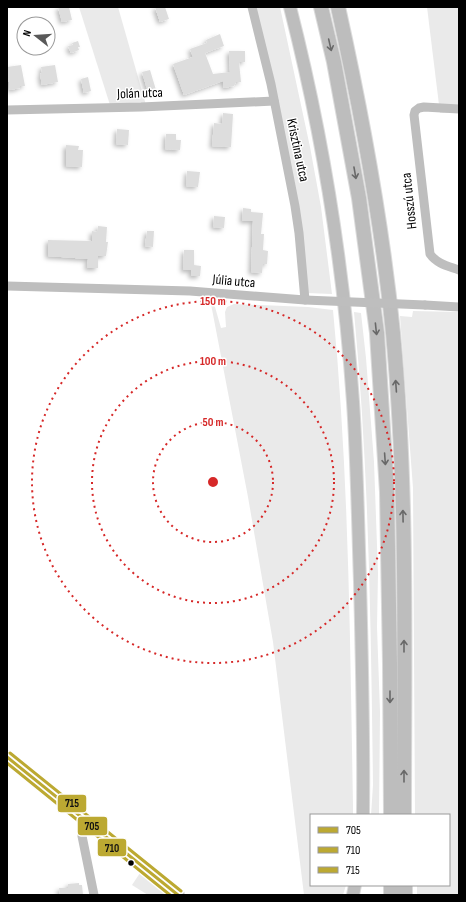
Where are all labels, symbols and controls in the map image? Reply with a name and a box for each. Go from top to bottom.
north arrow [16,16,56,56]
text: N [20,28,34,38]
one-way arrow [326,38,334,51]
street label: Jolán utca [116,84,163,102]
street label: Krisztina utca [283,117,313,183]
one-way arrow [351,166,359,179]
street label: Hosszú utca [398,172,420,230]
street label: Júlia utca [211,271,256,291]
text: 150 m [200,294,226,309]
one-way arrow [373,322,380,335]
text: 100 m [200,354,226,369]
one-way arrow [393,380,400,393]
text: 50 m [203,415,223,430]
one-way arrow [381,452,388,465]
centre of rings [206,475,220,489]
one-way arrow [400,510,407,523]
one-way arrow [400,640,408,653]
one-way arrow [386,690,394,703]
one-way arrow [400,770,408,783]
line badge: 715 [57,794,87,813]
text: 715 [65,797,79,810]
legend [310,814,450,886]
line badge: 705 [77,816,108,836]
text: 705 [85,820,100,833]
text: 705 [346,823,361,838]
line badge: 710 [97,838,127,857]
text: 710 [105,842,119,855]
text: 710 [346,843,360,858]
unlabelled marker [126,858,136,868]
text: 715 [346,863,360,878]

